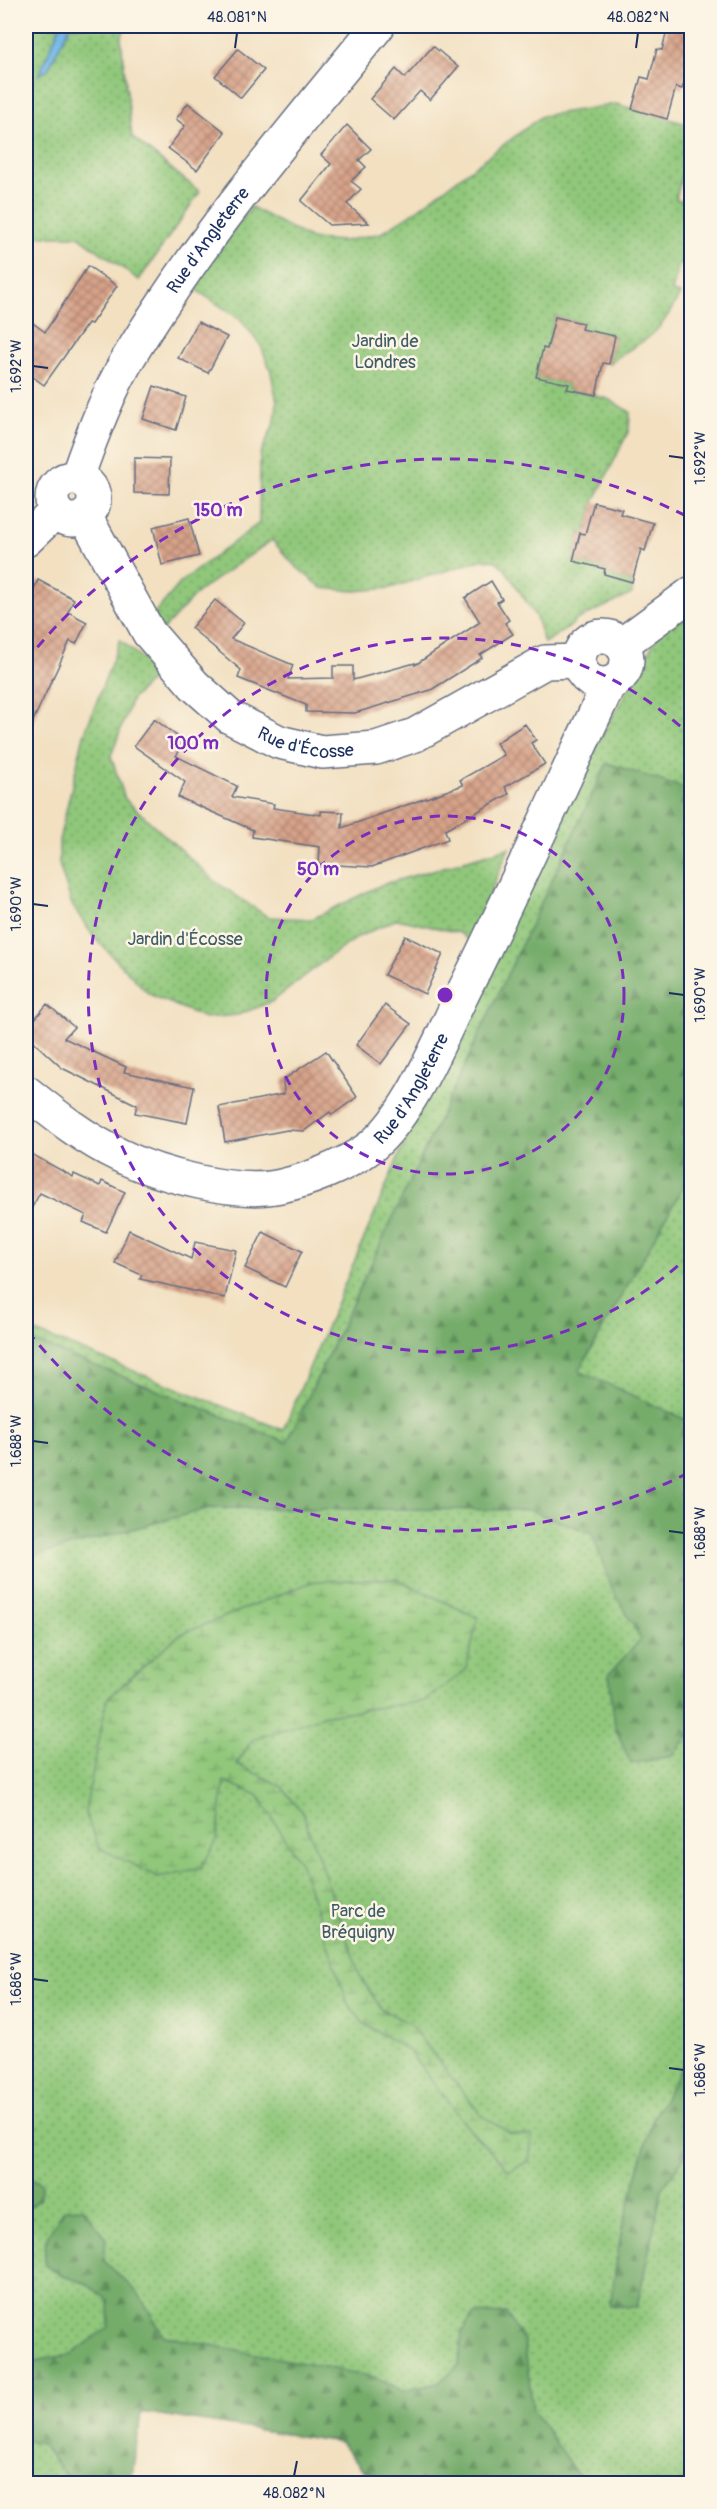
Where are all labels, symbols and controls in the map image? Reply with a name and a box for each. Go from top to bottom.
text: 48.081°N [207,8,267,27]
text: 48.082°N [607,8,669,27]
street label: Rue d'Angleterre [162,182,255,298]
park label: Jardin de Londres [352,330,419,374]
text: 1.692°W [7,339,26,393]
text: 1.692°W [691,431,710,485]
text: 150 m [194,499,243,522]
street label: Rue d'Écosse [254,721,355,764]
text: 100 m [167,732,219,755]
text: 50 m [297,858,339,881]
text: 1.690°W [7,876,26,932]
park label: Jardin d'Écosse [127,928,243,951]
text: 1.690°W [691,967,710,1023]
centre of rings [435,985,455,1005]
street label: Rue d'Angleterre [369,1029,454,1149]
text: 1.688°W [7,1415,26,1467]
text: 1.688°W [691,1507,710,1559]
park label: Parc de Bréquigny [321,1900,395,1944]
text: 1.686°W [7,1952,26,2006]
text: 1.686°W [691,2043,710,2097]
text: 48.082°N [263,2484,325,2503]

